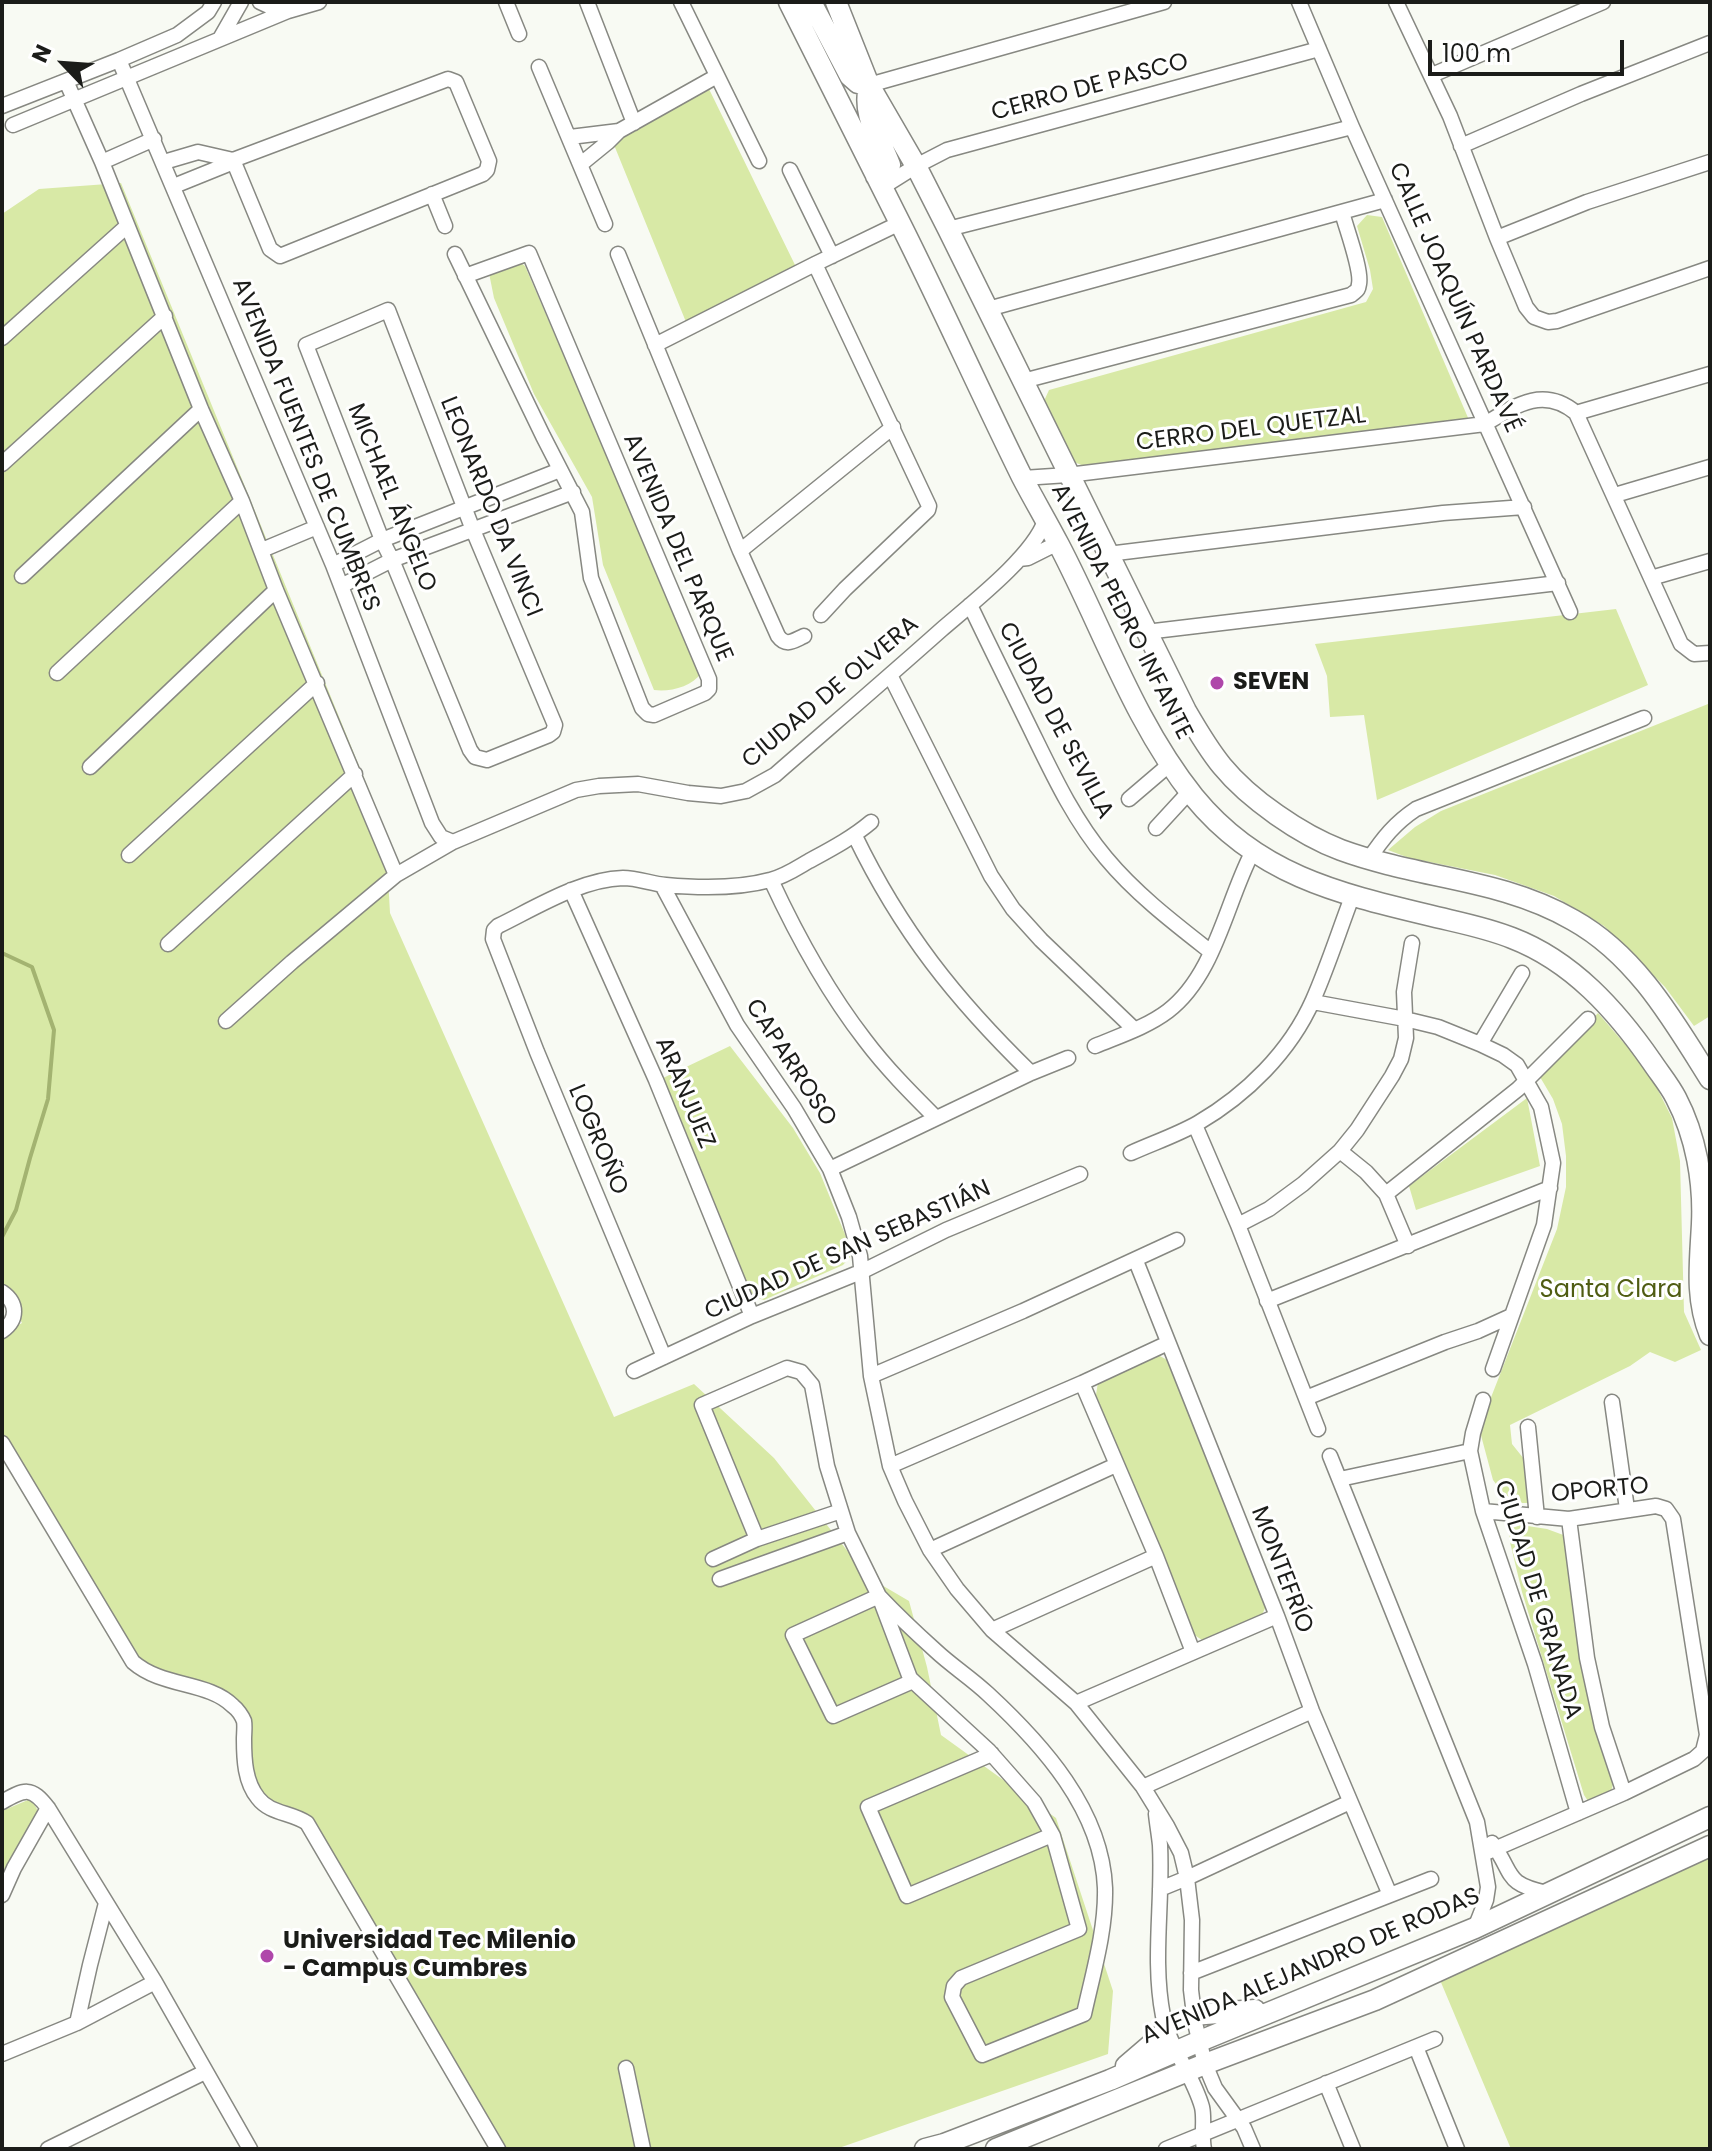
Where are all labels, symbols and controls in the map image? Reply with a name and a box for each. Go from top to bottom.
north arrow [24,24,104,104]
scale bar [1432,24,1628,74]
text: 100 m [1442,37,1511,70]
text: N [24,40,59,68]
street label: CERRO DE PASCO [988,48,1192,128]
street label: CALLE JOAQUÍN PARDAVÉ [1381,159,1527,437]
street label: AVENIDA FUENTES DE CUMBRES [225,274,385,616]
street label: LEONARDO DA VINCI [433,393,547,621]
street label: MICHAEL ÁNGELO [340,400,442,596]
street label: CERRO DEL QUETZAL [1134,402,1368,458]
street label: AVENIDA DEL PARQUE [616,430,738,666]
street label: AVENIDA PEDRO INFANTE [1044,479,1198,745]
street label: CIUDAD DE OLVERA [737,611,925,775]
street label: CIUDAD DE SEVILLA [991,618,1119,824]
place label: SEVEN [1233,669,1309,697]
marker: SEVEN [1208,674,1226,692]
street label: CAPARROSO [738,994,842,1132]
street label: ARANJUEZ [648,1033,720,1153]
street label: LOGROÑO [561,1080,633,1200]
street label: CIUDAD DE SAN SEBASTIÁN [701,1175,995,1327]
park label: Santa Clara [1540,1277,1682,1305]
street label: OPORTO [1550,1472,1650,1510]
street label: CIUDAD DE GRANADA [1487,1477,1587,1723]
street label: MONTEFRÍO [1244,1503,1318,1637]
street label: AVENIDA ALEJANDRO DE RODAS [1137,1882,1485,2052]
place label: Universidad Tec Milenio - Campus Cumbres [283,1928,576,1984]
marker: Universidad Tec Milenio - Campus Cumbres [258,1947,276,1965]

